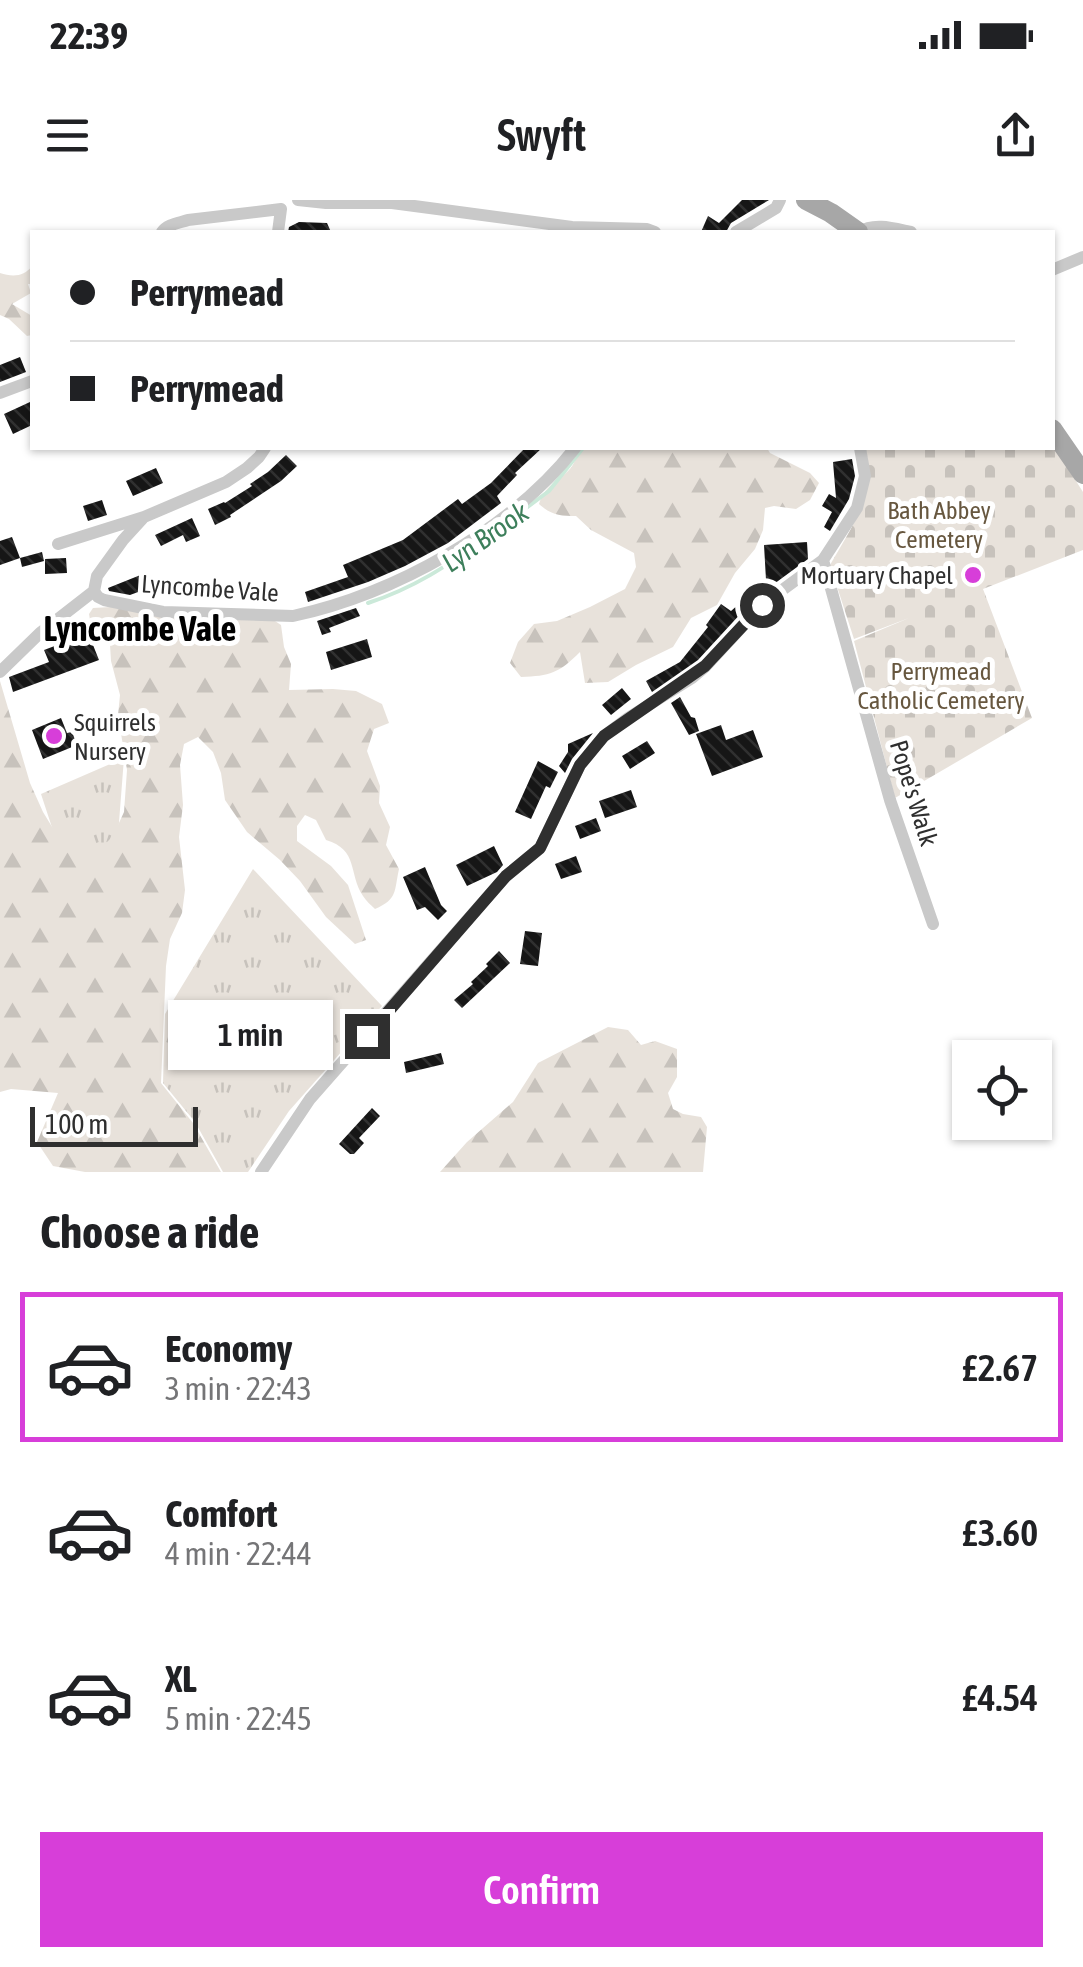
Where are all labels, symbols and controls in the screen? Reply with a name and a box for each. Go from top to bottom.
text: 22:39 [50,14,128,57]
icon: menu [40,108,95,163]
icon: share [988,108,1043,163]
text: Swyft [497,109,586,161]
text: Perrymead [130,271,284,314]
text: Perrymead [130,367,284,410]
water label: Lyn Brook [436,495,535,578]
park label: Bath Abbey Cemetery [887,496,991,553]
place label: Mortuary Chapel [801,561,953,589]
marker: Mortuary Chapel [962,564,984,586]
street label: Lyncombe Vale [140,569,280,607]
route start [740,583,785,628]
district label: Lyncombe Vale [44,608,236,648]
park label: Perrymead Catholic Cemetery [858,657,1024,714]
place label: Squirrels Nursery [74,708,156,765]
marker: Squirrels Nursery [43,725,65,747]
street label: Pope's Walk [885,737,943,849]
callout: 1 min [167,1001,332,1071]
route end [345,1014,390,1059]
text: 1 min [218,1016,283,1053]
map controls [952,1040,1052,1140]
button: locate [952,1040,1052,1140]
scale bar [30,1102,198,1146]
text: 100 m [45,1108,108,1140]
text: Choose a ride [40,1206,259,1258]
icon: car [45,1322,135,1412]
text: Economy [165,1327,292,1370]
text: £2.67 [962,1346,1038,1389]
text: 3 min · 22:43 [165,1370,312,1407]
icon: car [45,1487,135,1577]
text: Comfort [165,1492,277,1535]
text: £3.60 [962,1511,1038,1554]
text: 4 min · 22:44 [165,1535,312,1572]
icon: car [45,1652,135,1742]
text: XL [165,1657,197,1700]
text: £4.54 [962,1676,1038,1719]
text: 5 min · 22:45 [165,1700,312,1737]
button: Confirm [40,1832,1043,1947]

